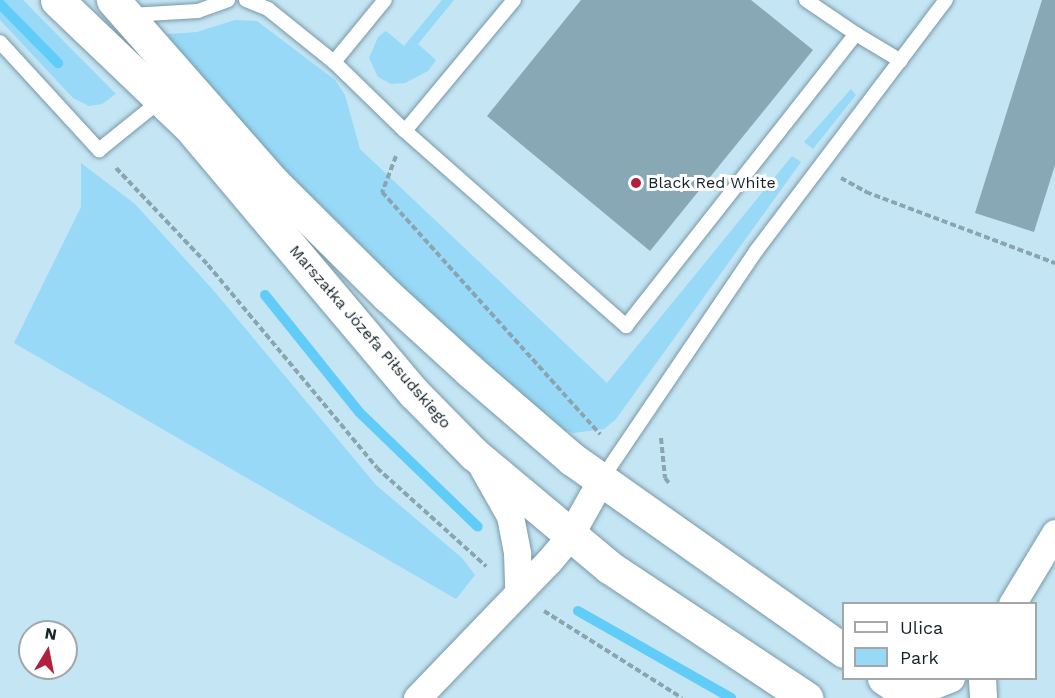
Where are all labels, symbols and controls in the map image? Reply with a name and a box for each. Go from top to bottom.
place label: Black Red White [648,173,776,193]
marker: Black Red White [629,176,643,190]
street label: Marszałka Józefa Piłsudskiego [285,241,455,433]
legend [842,602,1037,680]
text: Ulica [900,617,943,638]
north arrow [18,620,78,680]
text: N [43,623,58,644]
text: Park [900,647,939,668]

